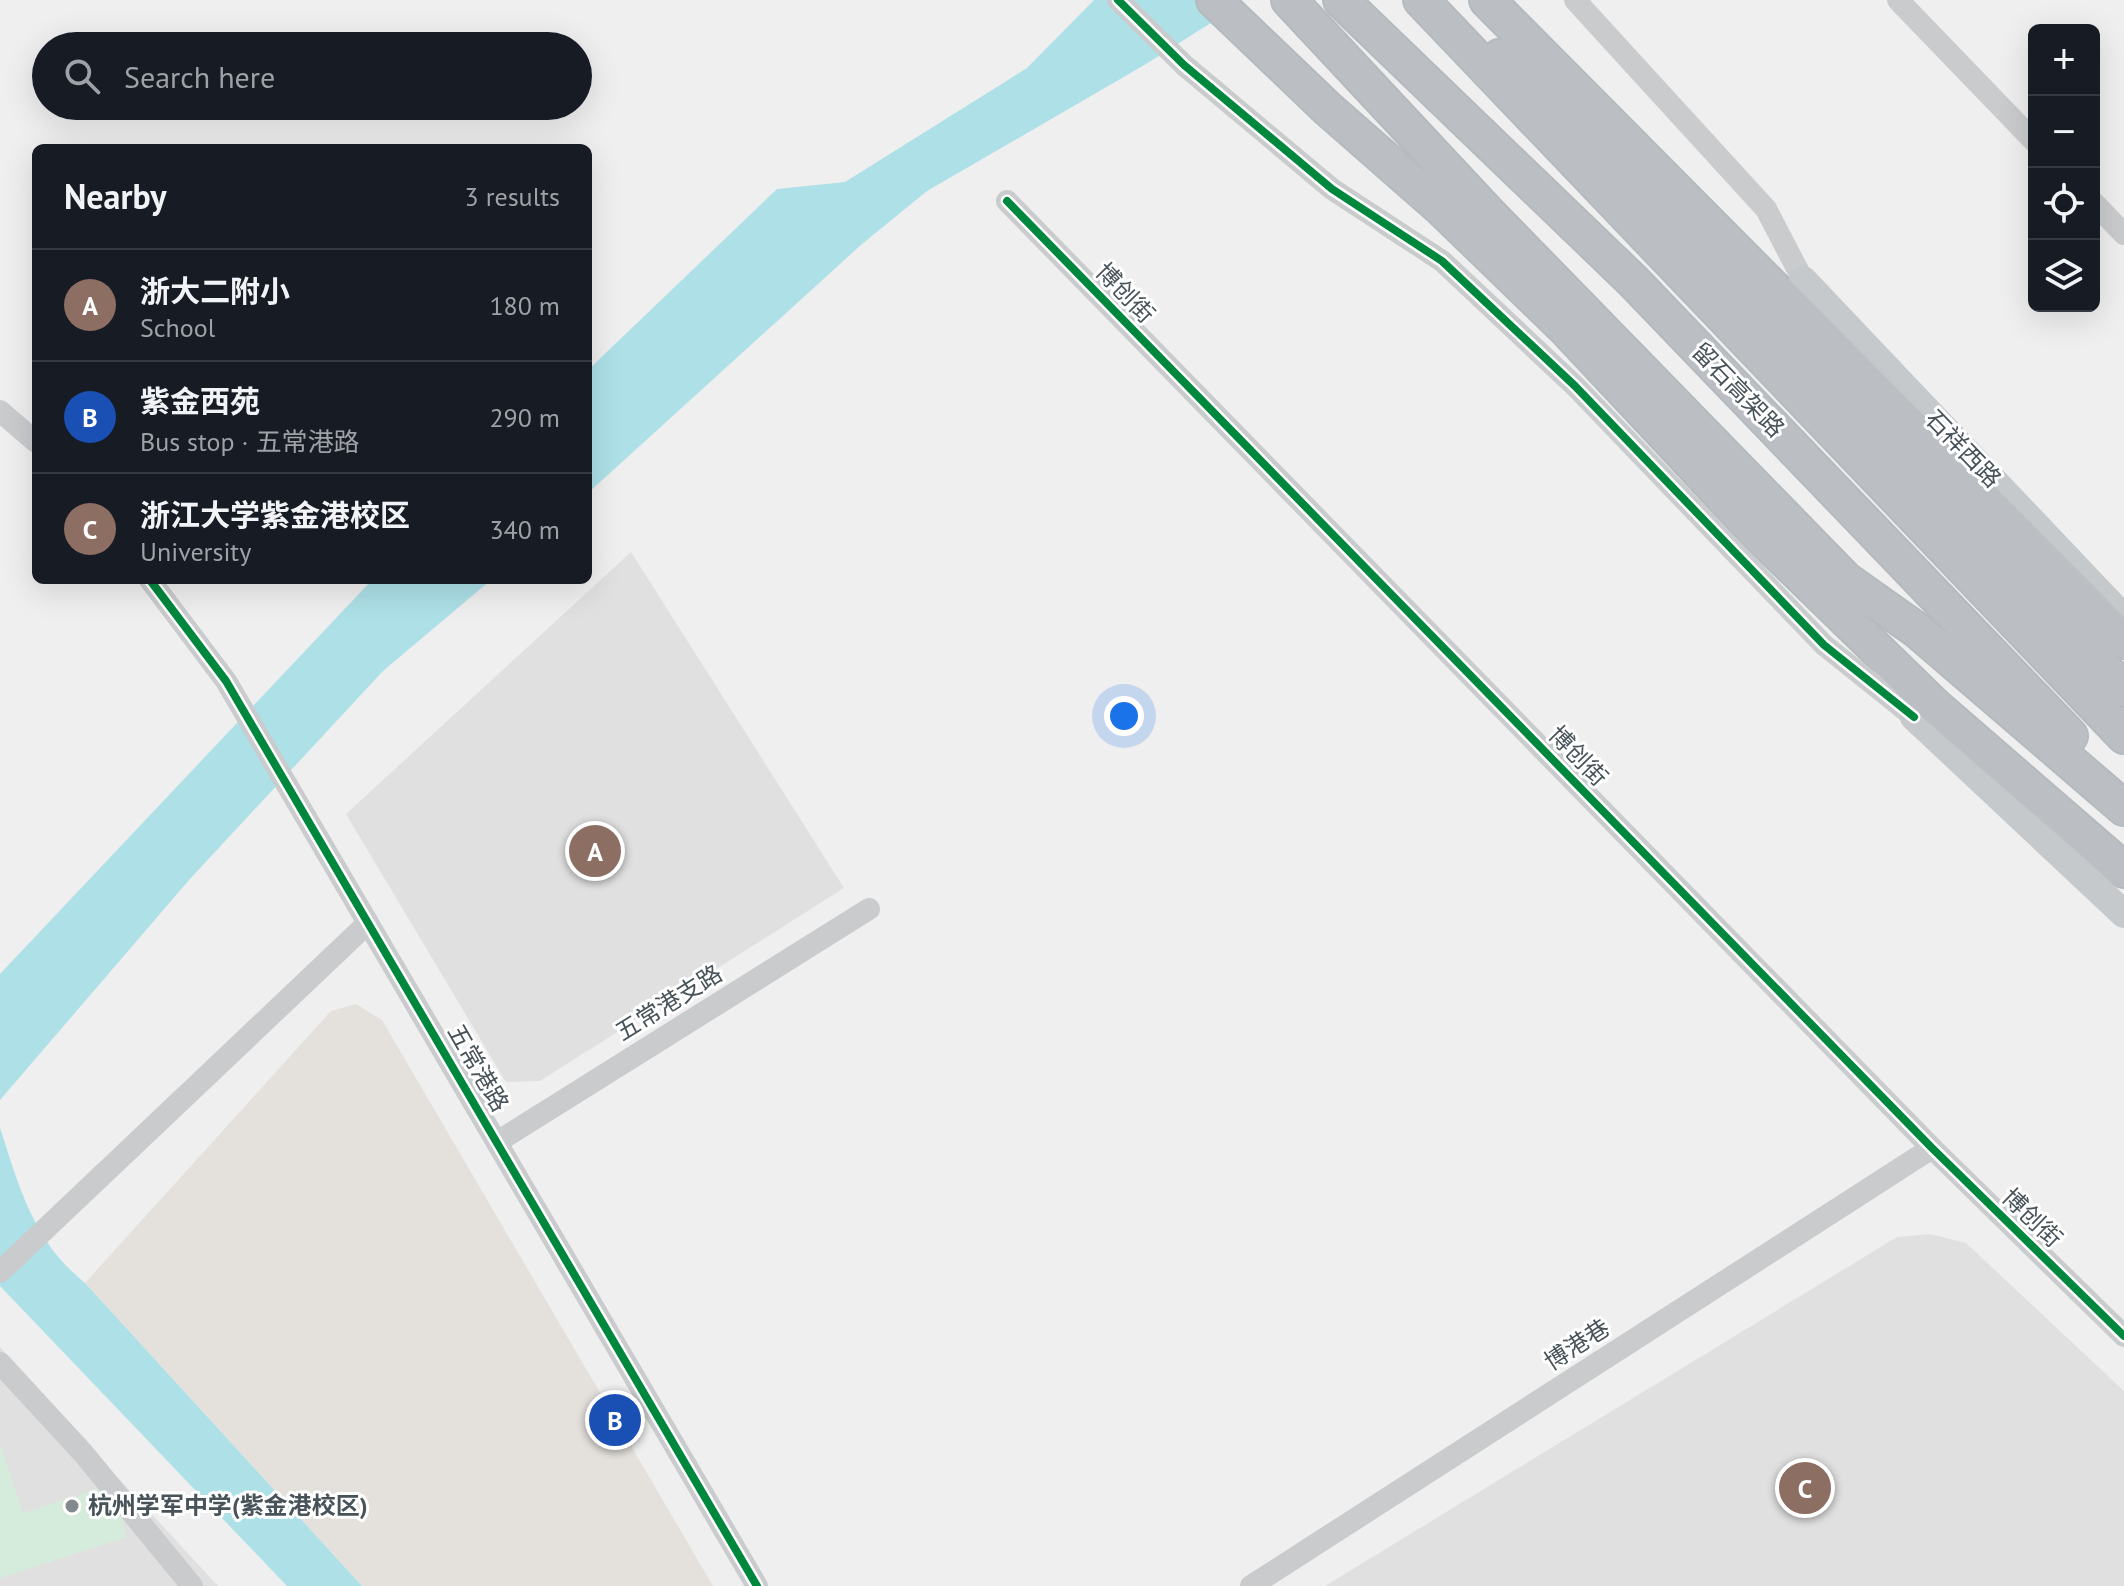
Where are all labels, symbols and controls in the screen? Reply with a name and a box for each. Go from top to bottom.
map controls [2028,24,2100,312]
button: + [2028,24,2100,96]
search box [32,32,592,120]
icon: search [60,54,104,98]
text: Search here [124,57,275,96]
button: − [2028,96,2100,168]
button: locate [2028,168,2100,240]
text: Nearby [64,174,166,218]
text: 3 results [465,180,560,213]
button: layers [2028,240,2100,312]
street label: 博创街 [1089,256,1162,329]
text: 浙大二附小 [140,271,290,310]
text: A [82,289,98,322]
text: 180 m [489,289,560,322]
text: School [140,311,215,344]
street label: 留石高架路 [1686,336,1791,444]
text: 紫金西苑 [140,381,260,420]
text: B [82,401,98,434]
text: 290 m [489,401,560,434]
street label: 石祥西路 [1919,403,2008,494]
text: Bus stop · 五常港路 [140,425,359,458]
text: 浙江大学紫金港校区 [140,495,410,534]
text: C [83,513,97,546]
text: 340 m [489,513,560,546]
text: University [140,535,251,568]
your location [1104,696,1144,736]
street label: 博创街 [1542,719,1615,792]
pin: A [569,821,621,881]
street label: 五常港支路 [610,958,728,1048]
street label: 五常港路 [441,1018,516,1117]
street label: 博创街 [1996,1181,2069,1254]
street label: 博港巷 [1538,1312,1615,1377]
pin: B [589,1390,641,1450]
pin: C [1779,1458,1831,1518]
place label: 杭州学军中学(紫金港校区) [88,1490,368,1521]
marker: 杭州学军中学(紫金港校区) [63,1497,81,1515]

